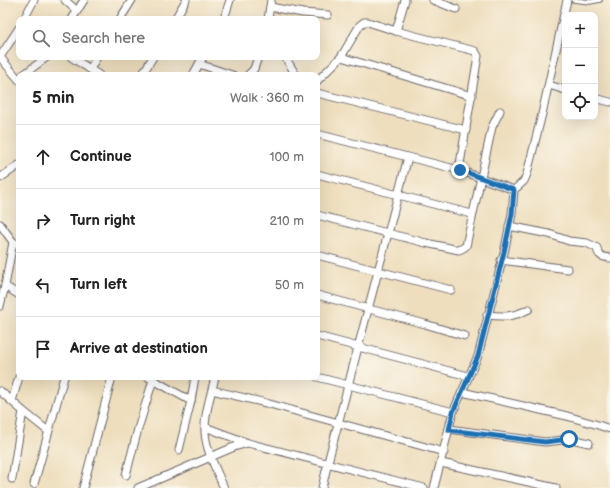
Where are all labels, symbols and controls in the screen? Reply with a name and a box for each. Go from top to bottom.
map controls [562,12,598,120]
button: + [562,12,598,48]
search box [16,16,320,60]
icon: search [30,27,52,49]
text: Search here [62,29,145,48]
button: − [562,48,598,84]
button: locate [562,84,598,120]
text: 5 min [32,88,75,108]
text: Walk · 360 m [230,90,304,106]
icon: ahead [32,146,54,168]
text: Continue [70,147,132,166]
text: 100 m [269,149,304,165]
route end [451,161,469,179]
icon: right [32,210,54,232]
text: Turn right [70,211,135,230]
text: 210 m [270,213,304,229]
icon: left [32,274,54,296]
text: Turn left [70,275,127,294]
text: 50 m [275,277,304,293]
icon: arrive [32,338,54,360]
text: Arrive at destination [70,339,208,358]
route start [560,430,578,448]

